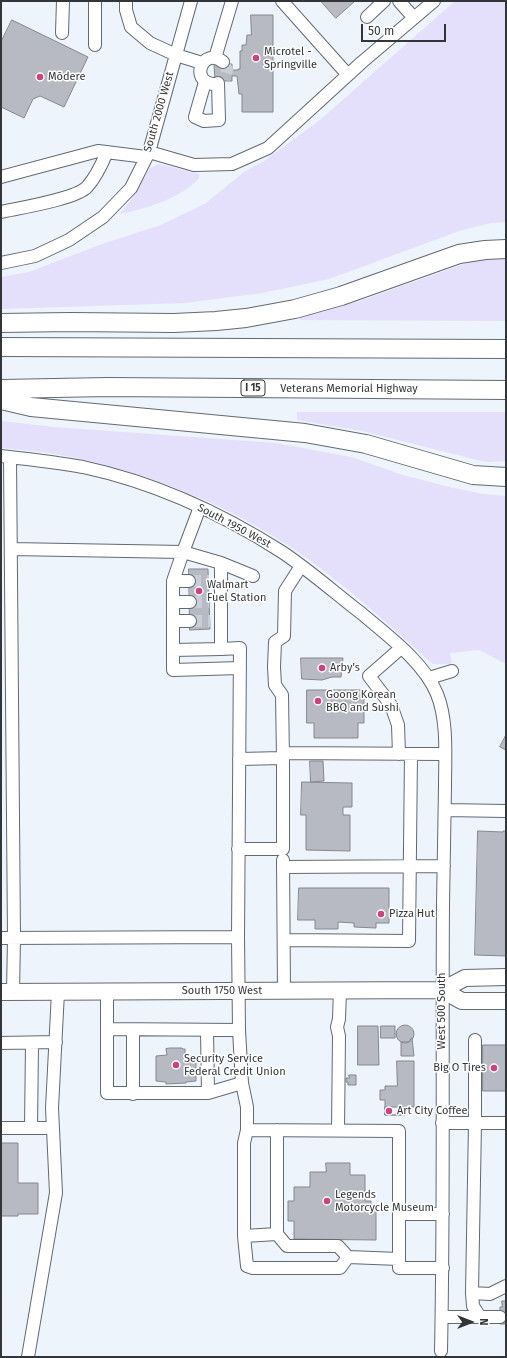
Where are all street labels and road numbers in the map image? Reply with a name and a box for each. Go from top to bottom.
street label: South 2000 West [141,70,177,154]
road number: I 15 [241,380,265,396]
street label: Veterans Memorial Highway [280,382,418,396]
street label: South 1950 West [195,501,273,551]
street label: West 500 South [435,973,449,1049]
street label: South 1750 West [182,984,262,998]

